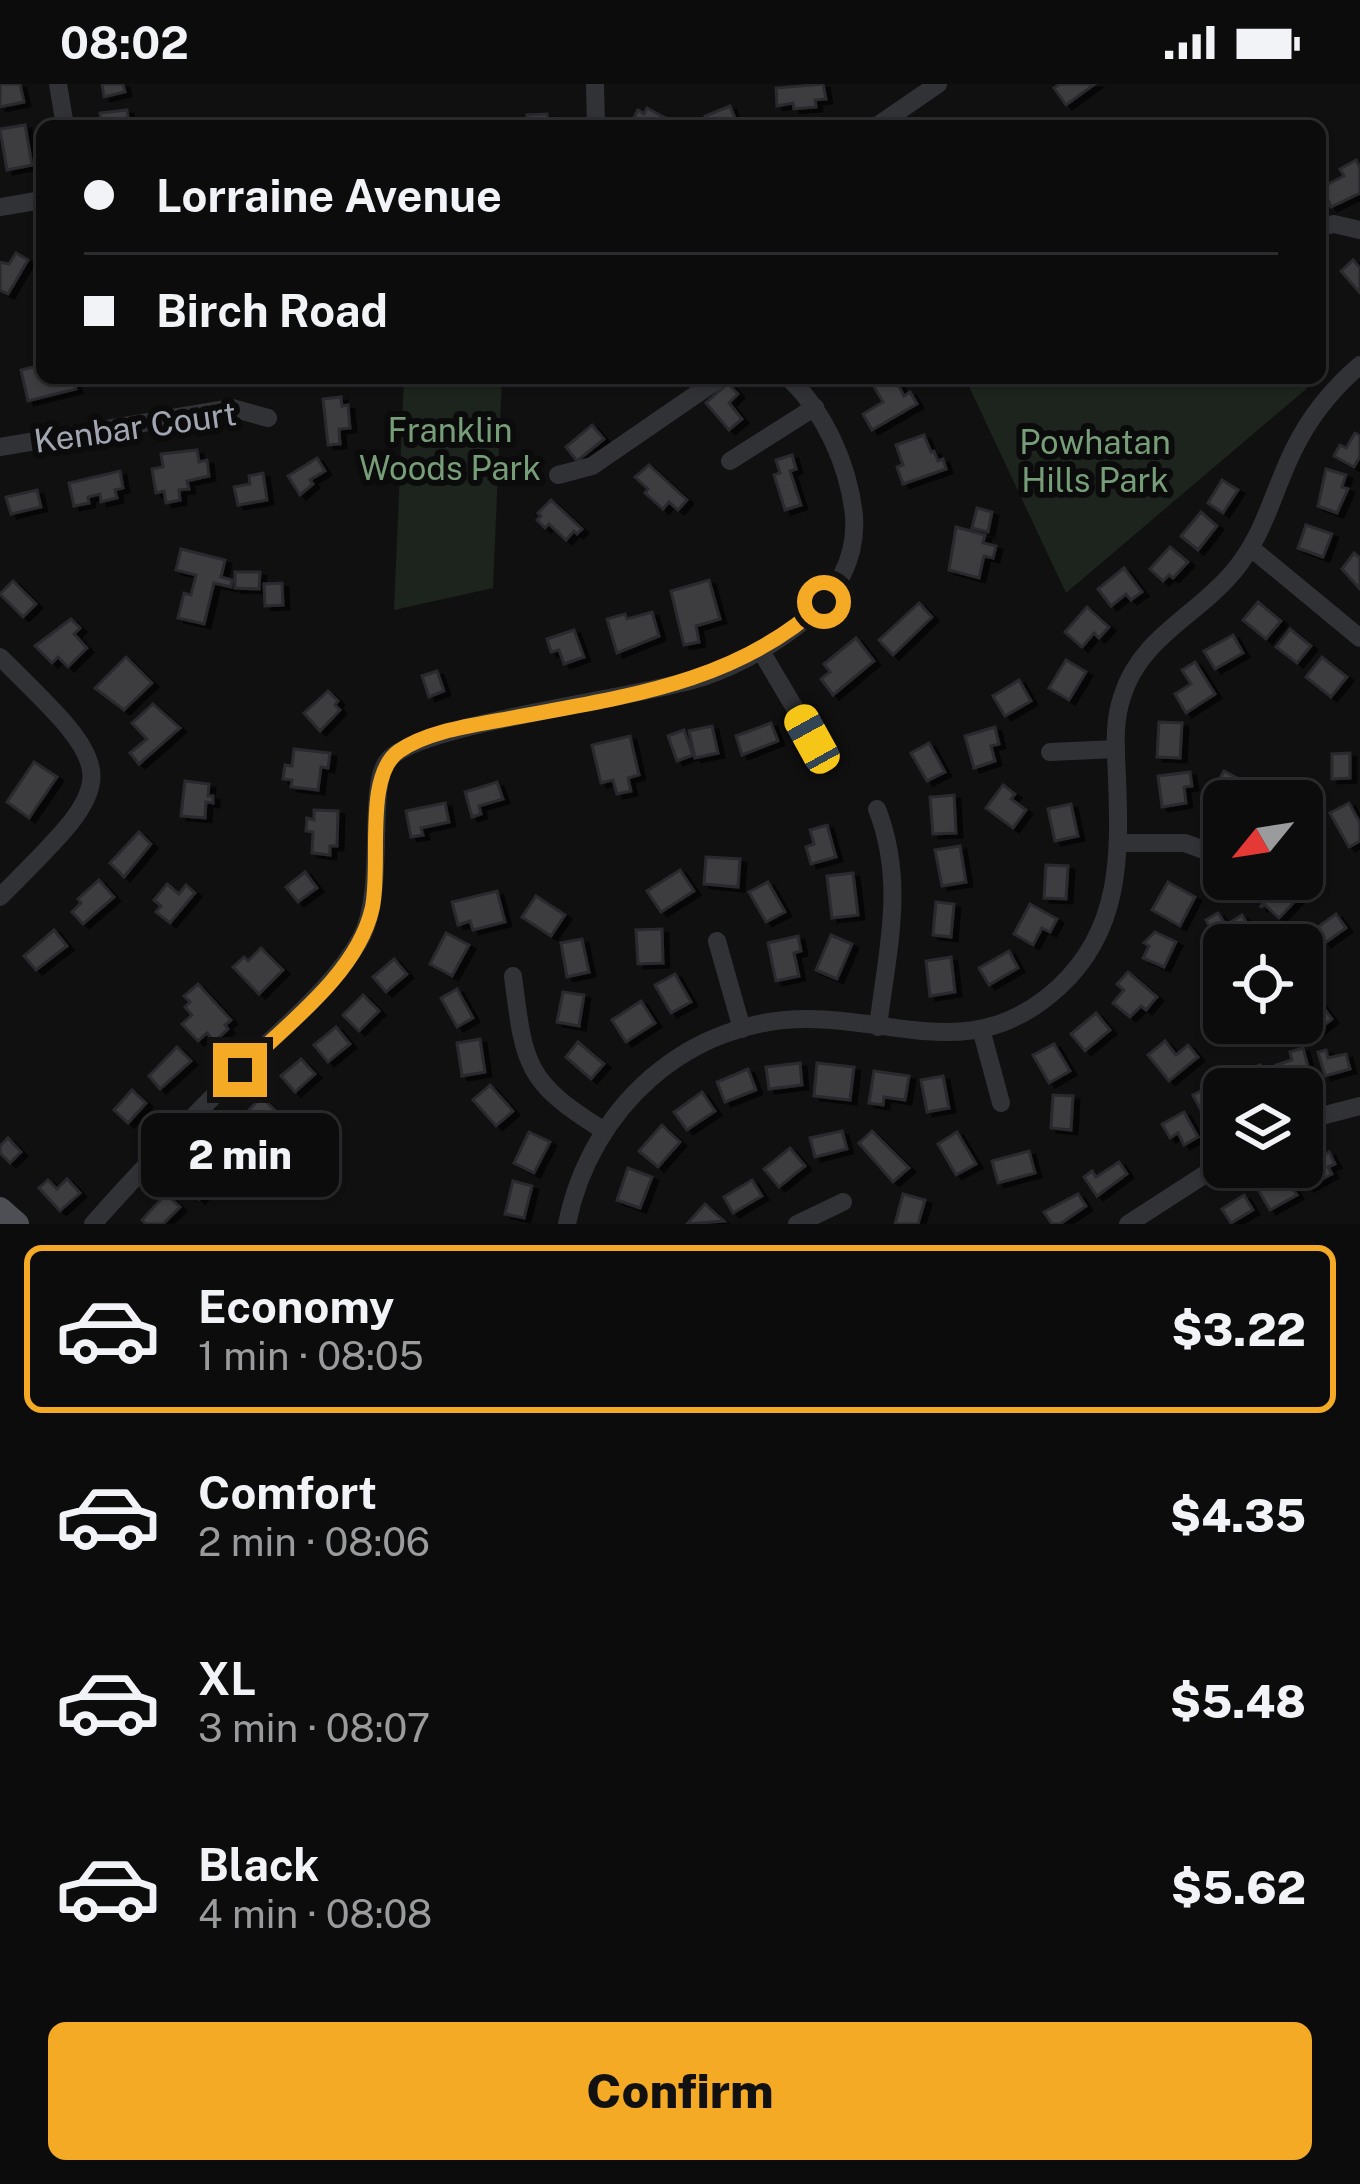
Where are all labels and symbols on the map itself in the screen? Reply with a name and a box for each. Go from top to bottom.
street label: Kenbar Court [31,394,239,460]
park label: Franklin Woods Park [359,411,541,487]
park label: Powhatan Hills Park [1019,423,1171,499]
route start [797,575,851,629]
car [779,699,845,779]
north arrow [1203,780,1323,900]
route end [213,1043,267,1097]
callout: 2 min [141,1112,339,1196]

